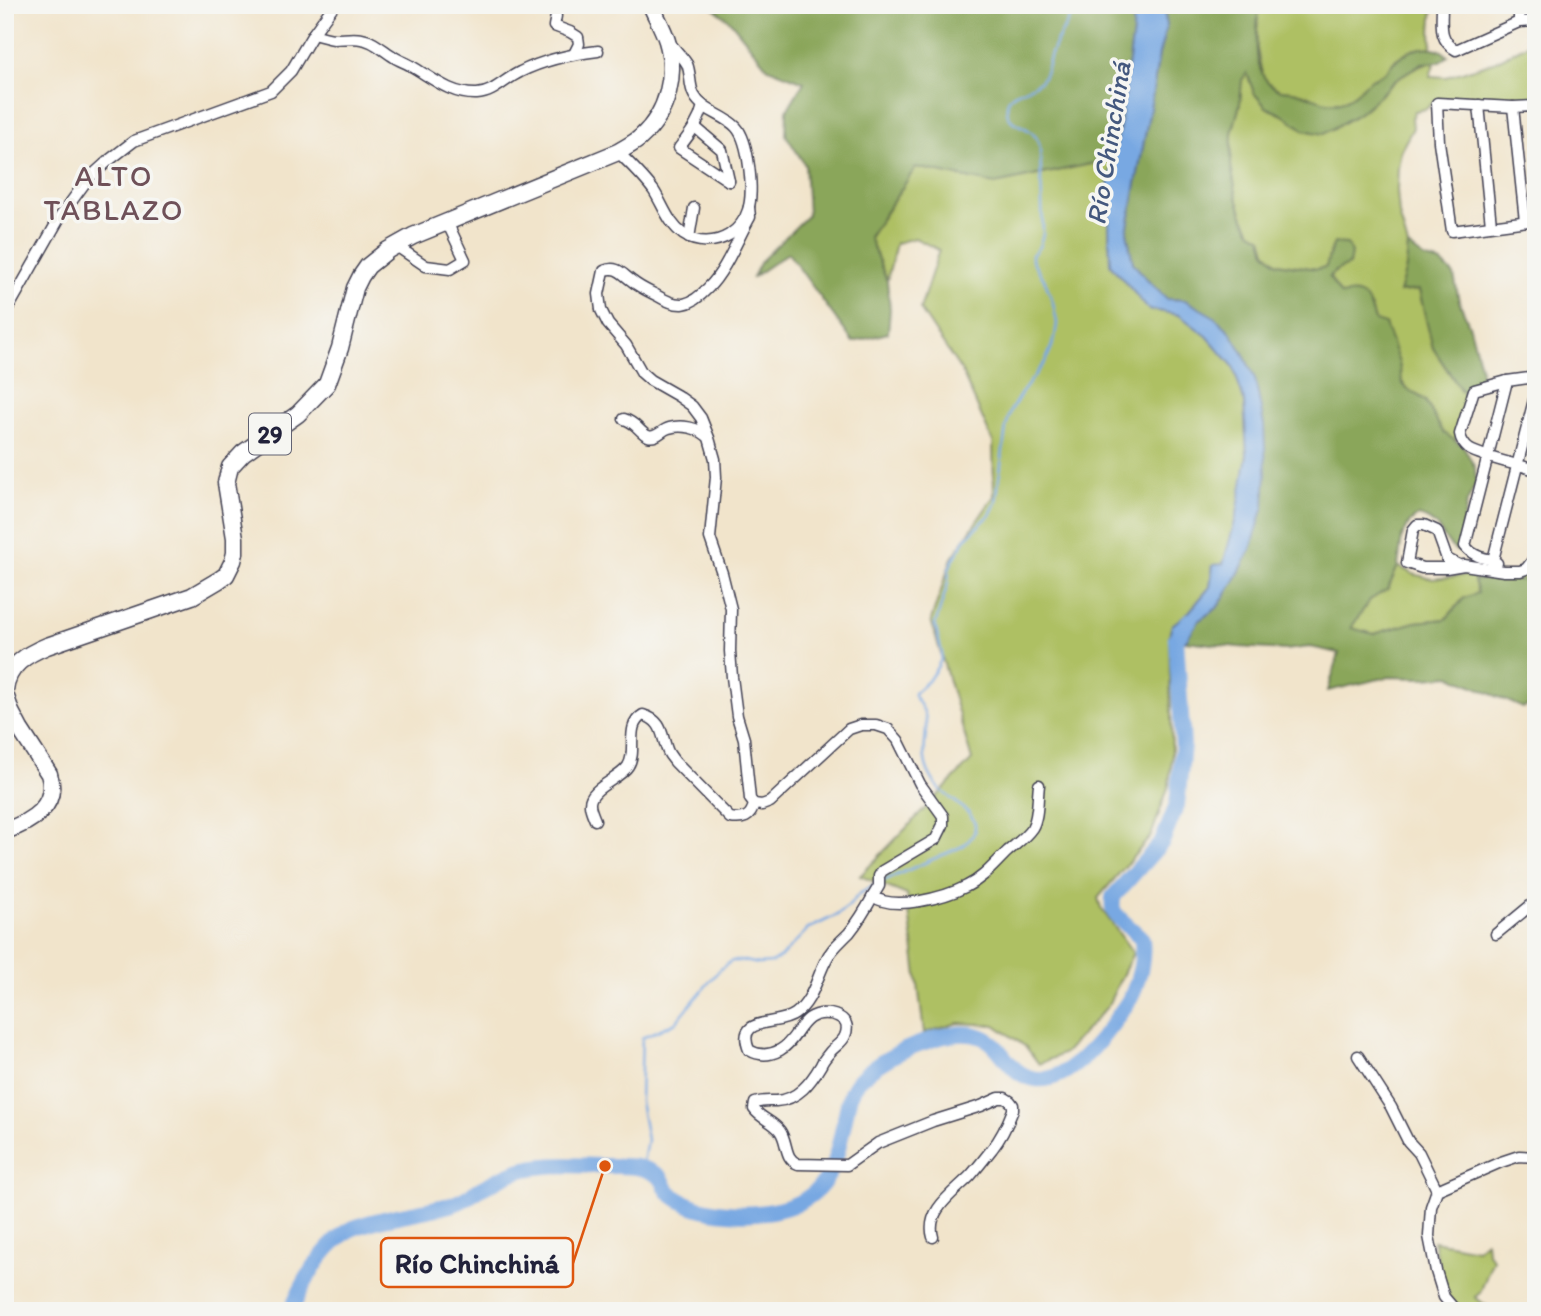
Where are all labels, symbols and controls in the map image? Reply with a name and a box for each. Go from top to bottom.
water label: Río Chinchiná [1078,59,1138,227]
district label: ALTO TABLAZO [44,157,184,228]
road number: 29 [249,414,291,454]
callout: Río Chinchiná [381,1238,573,1287]
text: Río Chinchiná [395,1246,560,1280]

